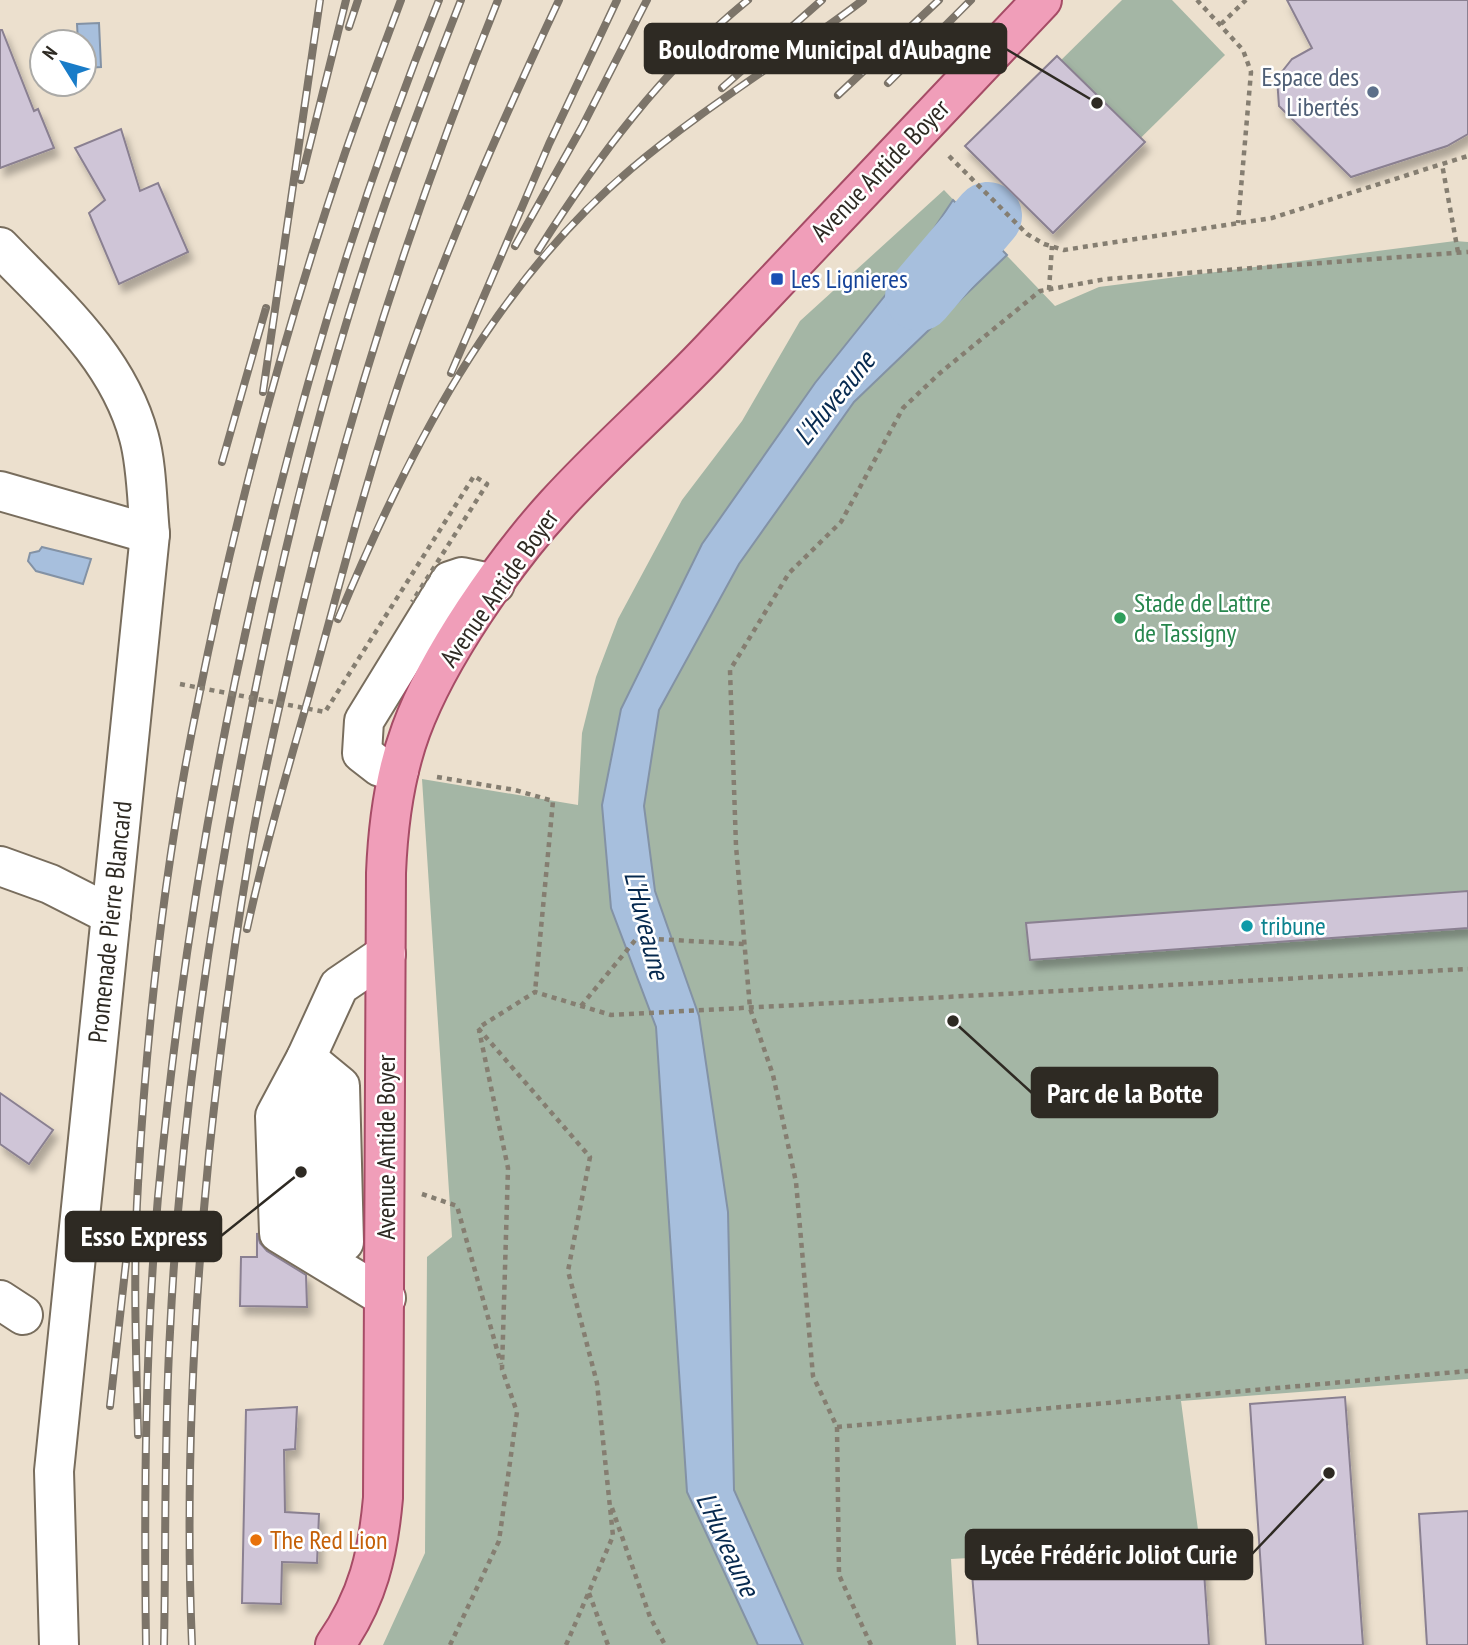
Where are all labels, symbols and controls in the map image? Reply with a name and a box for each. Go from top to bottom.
callout: Boulodrome Municipal d'Aubagne [645,24,1006,73]
north arrow [28,28,98,98]
text: Boulodrome Municipal d'Aubagne [658,30,992,67]
text: N [37,41,62,64]
place label: Espace des Libertés [1261,60,1359,123]
marker: Espace des Libertés [1365,84,1381,100]
street label: Avenue Antide Boyer [803,91,956,248]
place label: Les Lignieres [791,262,908,295]
marker: Les Lignieres [769,271,785,287]
water label: L'Huveaune [784,341,884,452]
street label: Avenue Antide Boyer [432,502,565,673]
place label: Stade de Lattre de Tassigny [1134,586,1271,649]
marker: Stade de Lattre de Tassigny [1112,610,1128,626]
street label: Promenade Pierre Blancard [80,799,139,1045]
water label: L'Huveaune [616,867,679,985]
place label: tribune [1261,909,1326,942]
marker: tribune [1239,918,1255,934]
street label: Avenue Antide Boyer [369,1054,402,1240]
callout: Parc de la Botte [1032,1068,1217,1117]
text: Parc de la Botte [1047,1074,1203,1111]
callout: Esso Express [66,1212,221,1261]
text: Esso Express [81,1217,207,1254]
water label: L'Huveaune [688,1486,770,1604]
place label: The Red Lion [270,1523,387,1556]
callout: Lycée Frédéric Joliot Curie [966,1530,1252,1579]
marker: The Red Lion [248,1532,264,1548]
text: Lycée Frédéric Joliot Curie [980,1535,1238,1572]

